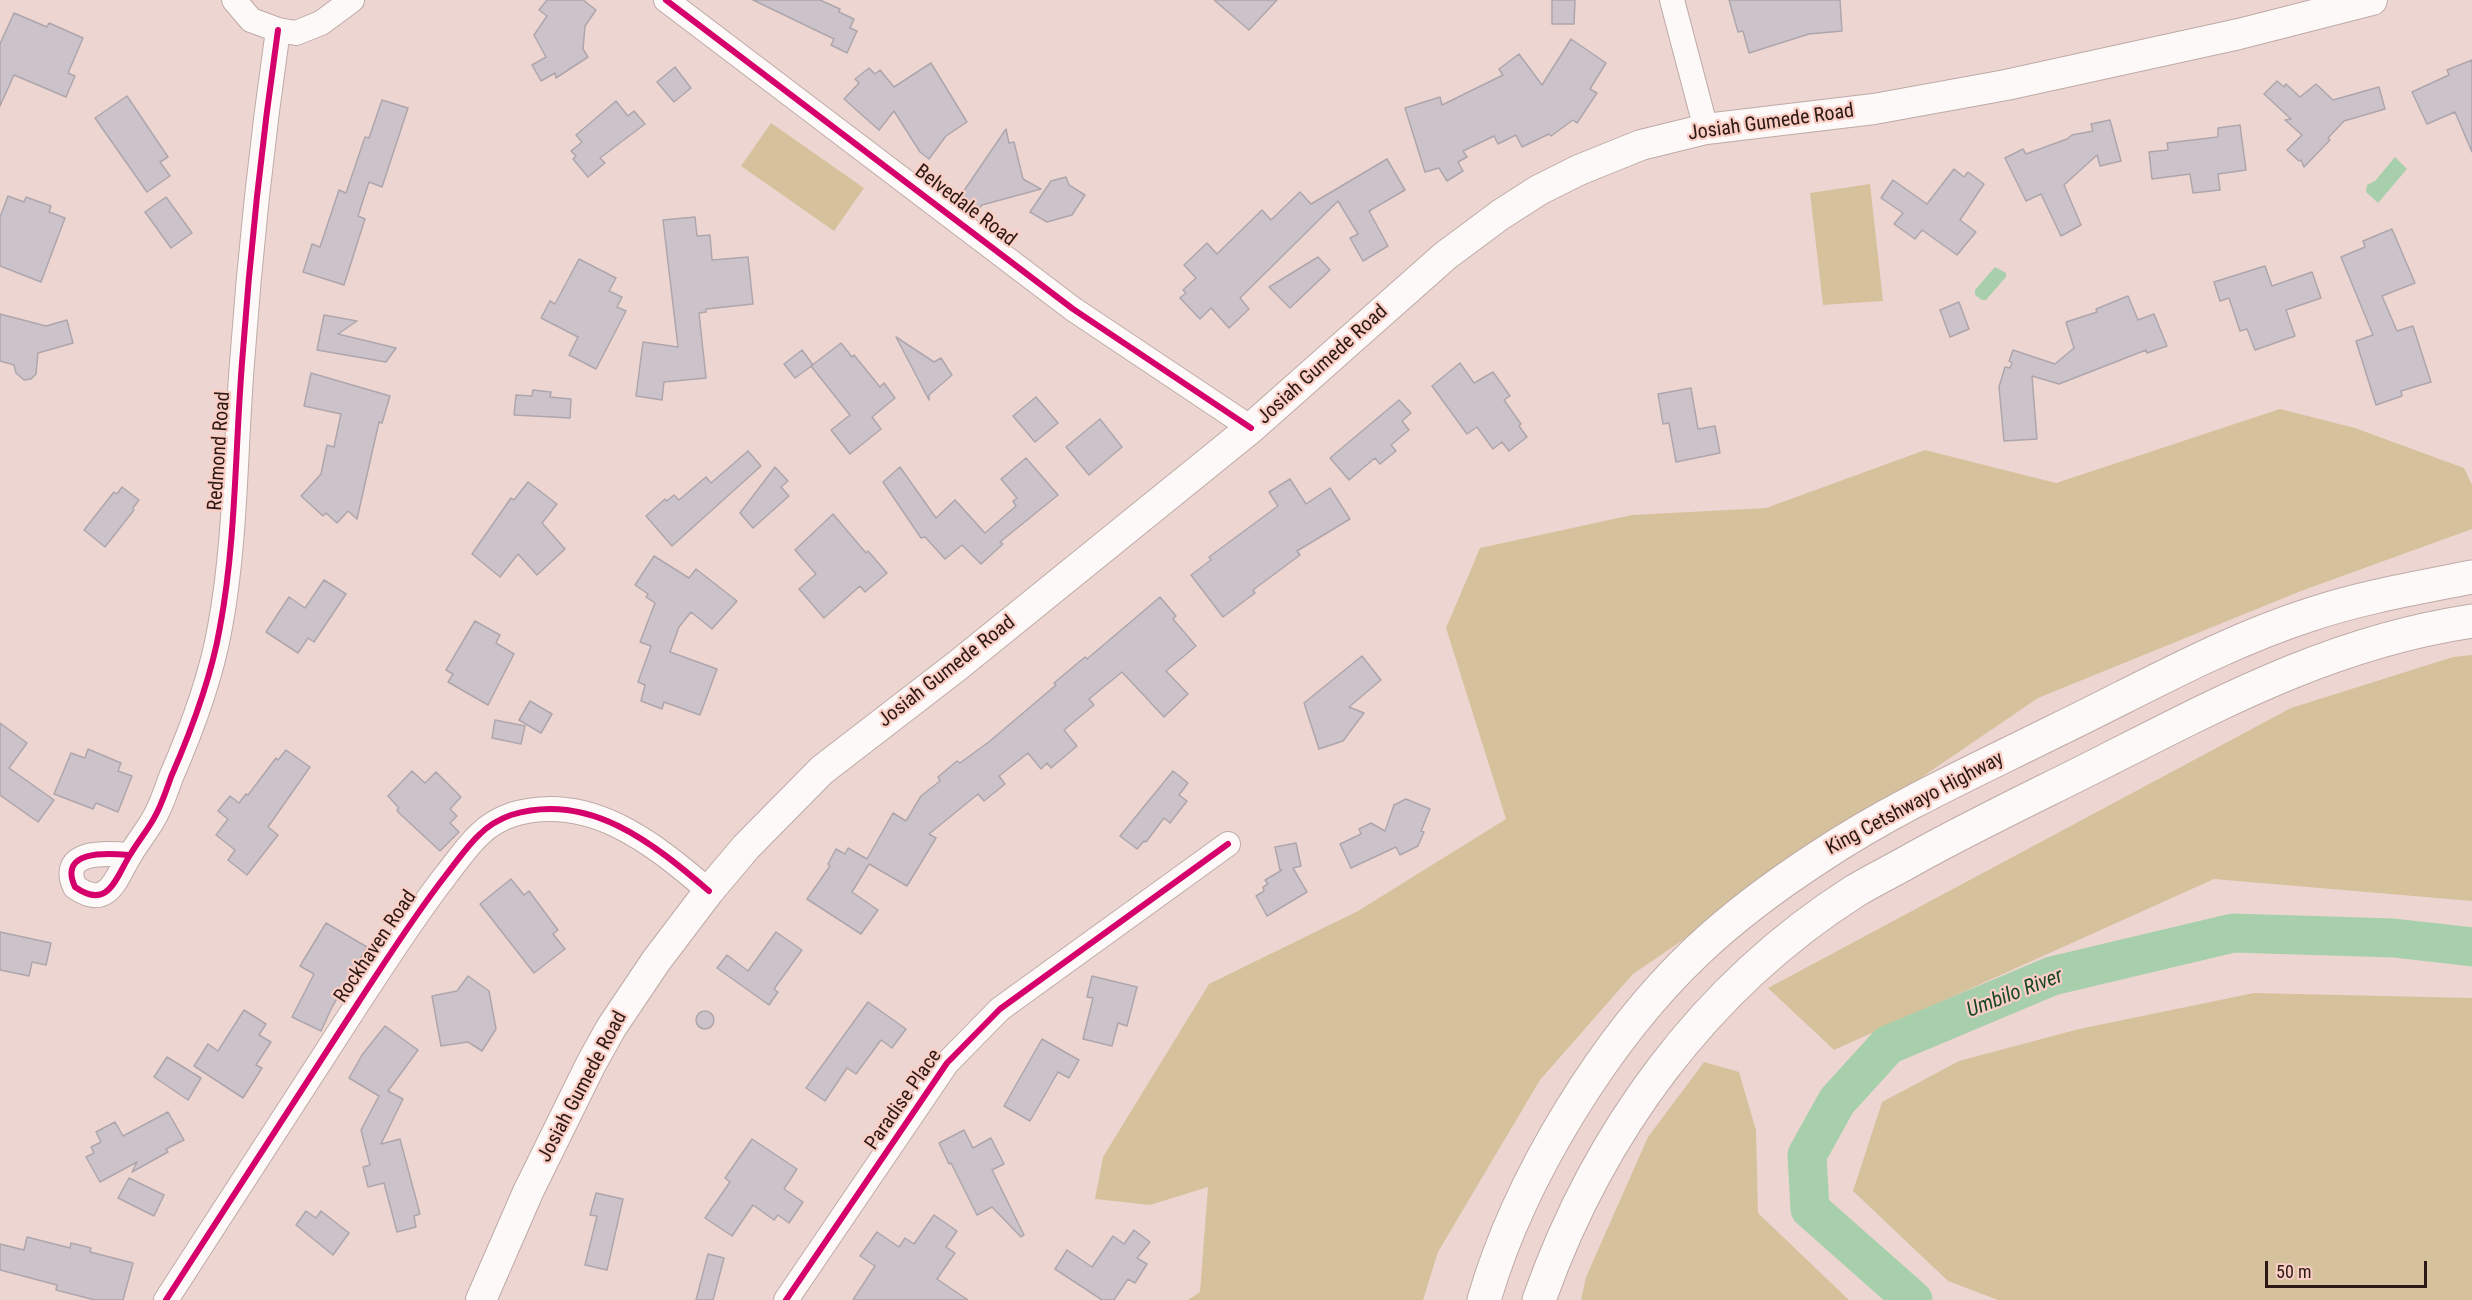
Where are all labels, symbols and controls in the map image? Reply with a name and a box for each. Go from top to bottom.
street label: Josiah Gumede Road [1687,99,1855,147]
street label: Belvedale Road [910,160,1020,252]
street label: Josiah Gumede Road [1253,300,1393,430]
street label: Redmond Road [204,391,236,511]
street label: Josiah Gumede Road [874,611,1020,733]
street label: King Cetshwayo Highway [1822,747,2008,861]
street label: Rockhaven Road [330,886,422,1008]
water label: Umbilo River [1963,964,2067,1024]
street label: Josiah Gumede Road [533,1008,633,1166]
street label: Paradise Place [861,1045,947,1155]
scale bar [2268,1249,2430,1287]
text: 50 m [2276,1261,2311,1282]

